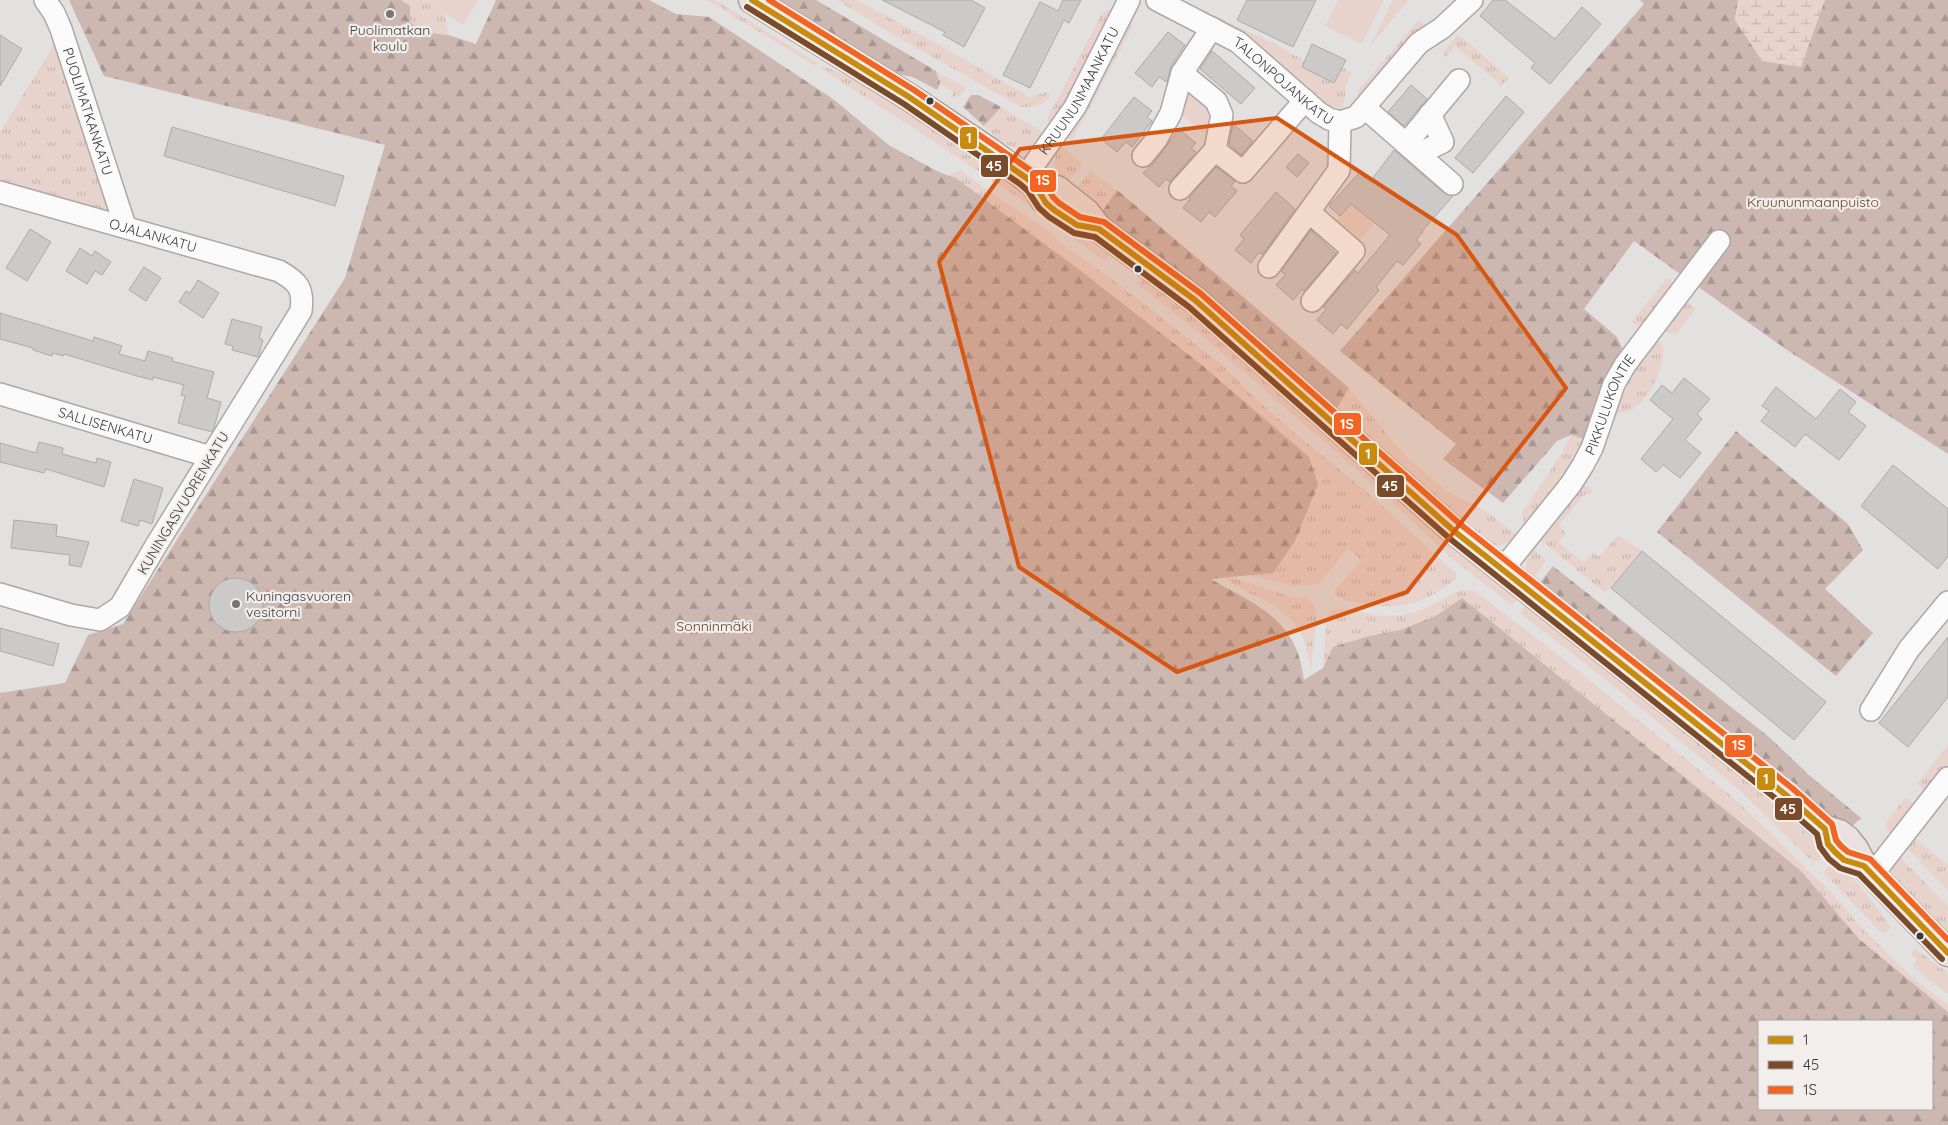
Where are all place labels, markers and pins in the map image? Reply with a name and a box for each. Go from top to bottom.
marker: Puolimatkan koulu [384,8,396,20]
place label: Puolimatkan koulu [350,21,430,55]
unlabelled marker [925,96,935,106]
unlabelled marker [1133,264,1143,274]
place label: Kuningasvuoren vesitorni [246,587,351,621]
marker: Kuningasvuoren vesitorni [230,598,242,610]
unlabelled marker [1915,931,1925,941]

